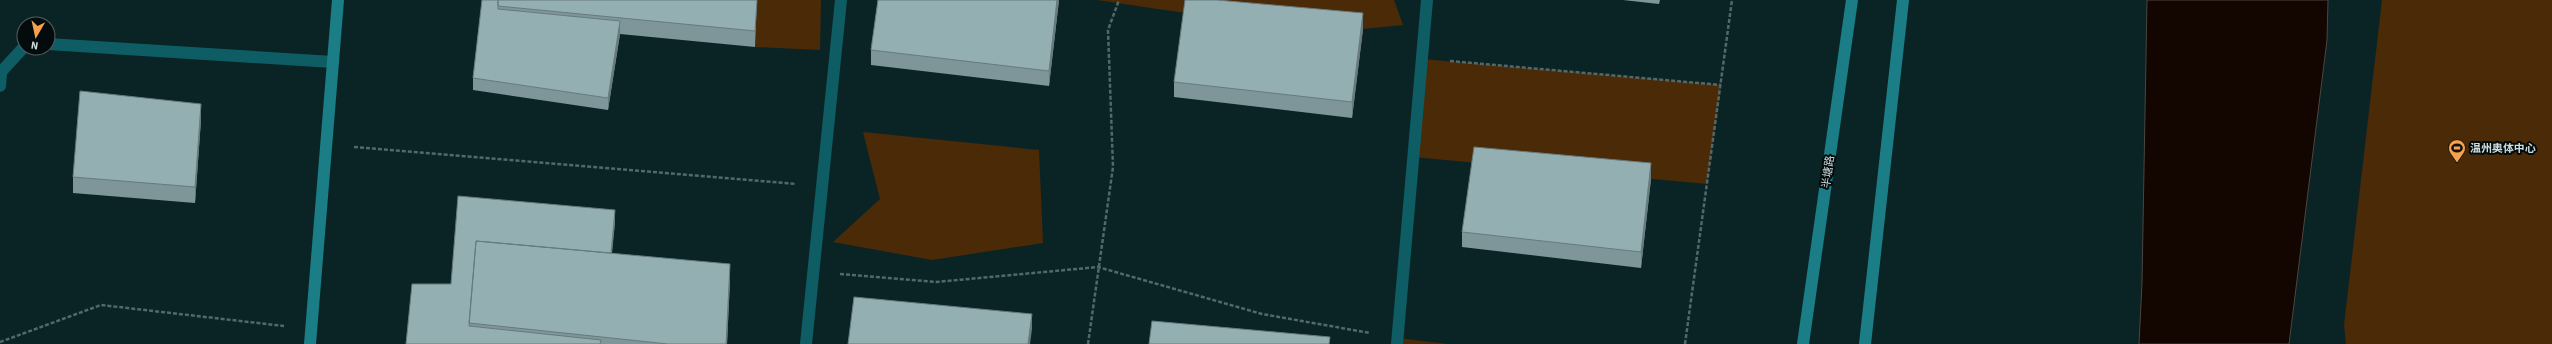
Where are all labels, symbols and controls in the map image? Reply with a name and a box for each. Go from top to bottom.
north arrow [16,16,56,56]
text: N [30,37,39,53]
sports icon: 温州奥体中心 [2447,138,2467,163]
place label: 温州奥体中心 [2470,141,2536,156]
street label: 半塘路 [1818,155,1838,189]

